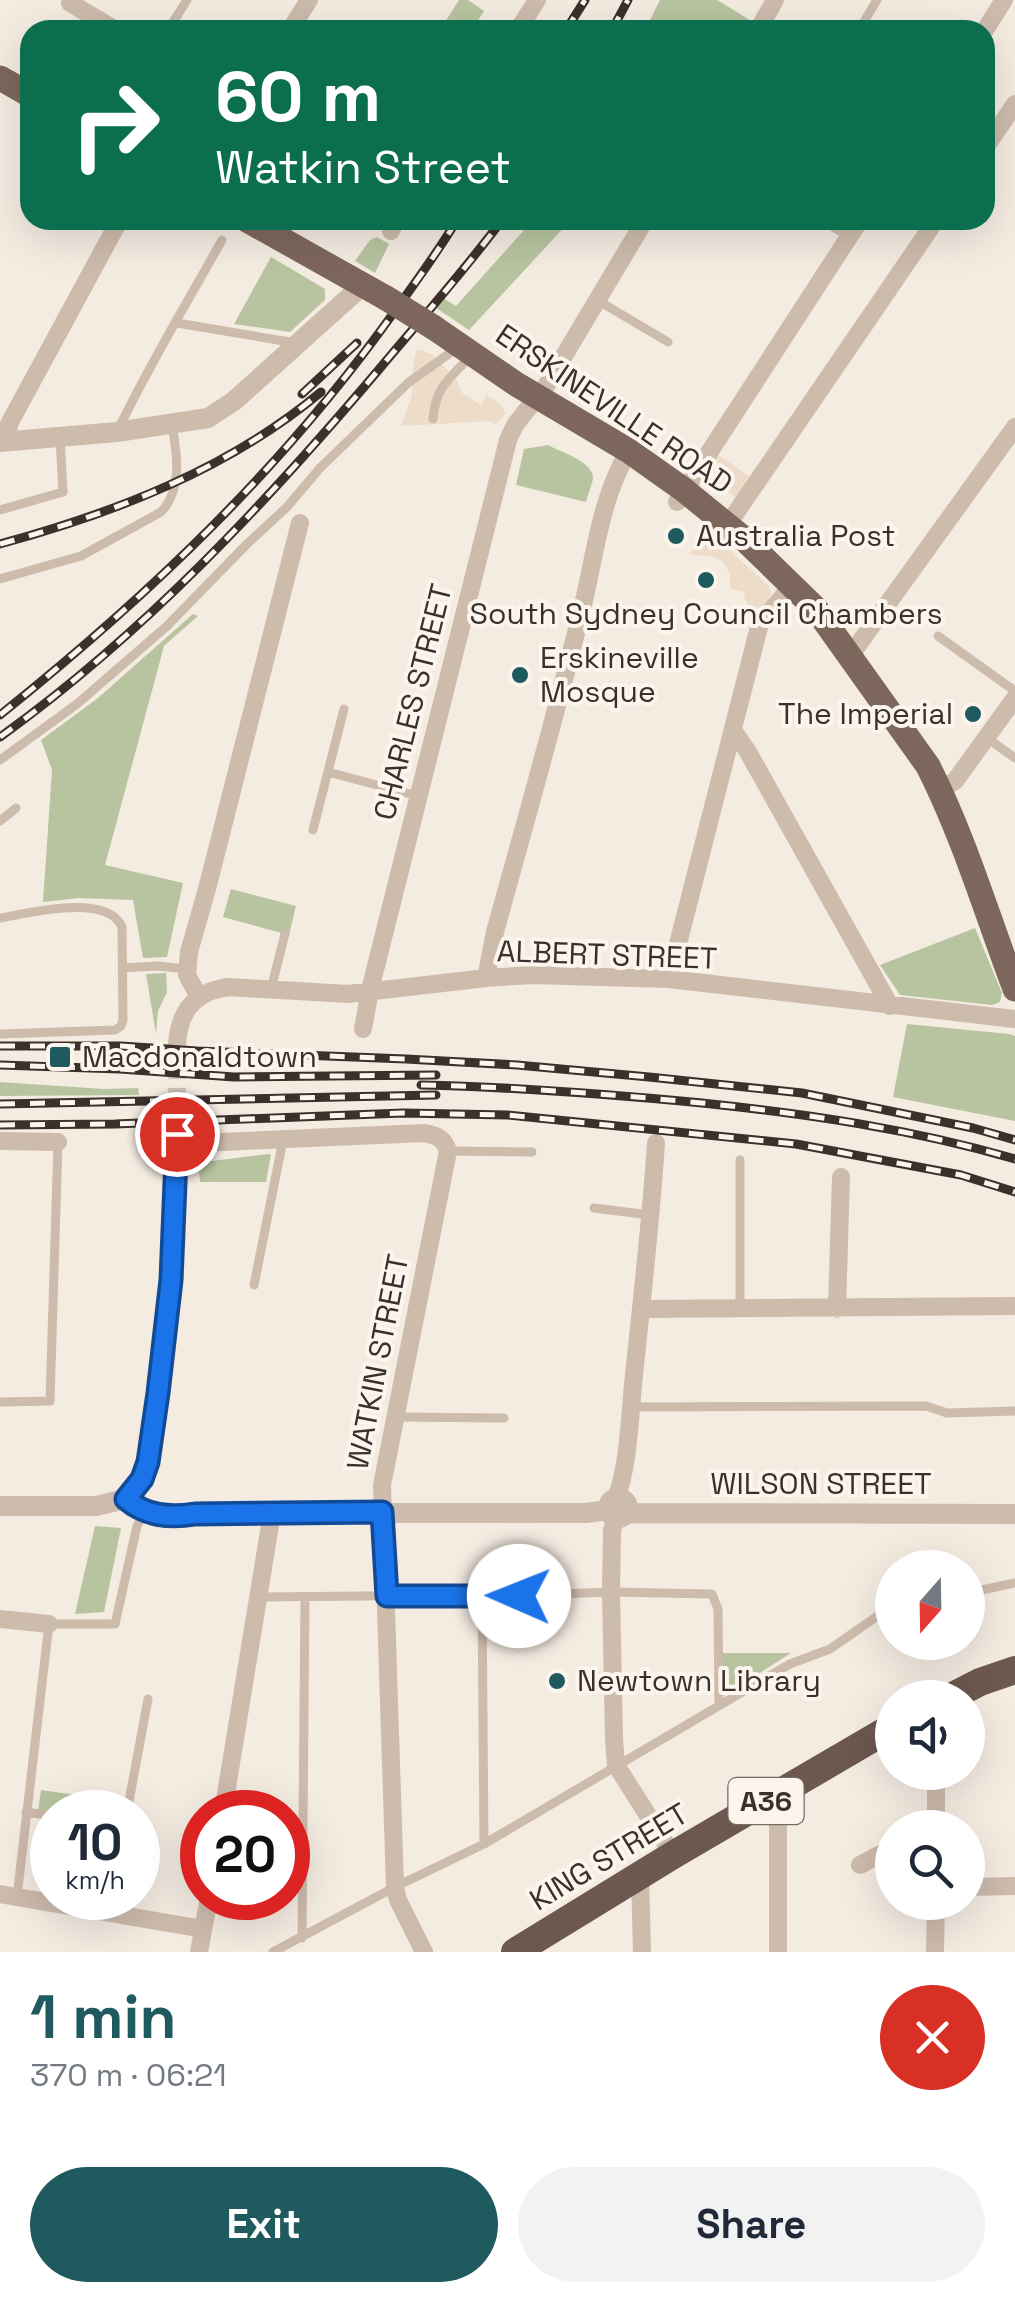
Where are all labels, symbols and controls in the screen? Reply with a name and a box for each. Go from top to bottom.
text: 60 m [215,52,381,141]
icon: right [50,60,180,190]
text: Watkin Street [215,139,511,196]
street label: ERSKINEVILLE ROAD [488,315,740,502]
place label: Australia Post [696,516,896,555]
marker: Australia Post [665,525,687,547]
marker: South Sydney Council Chambers [695,569,717,591]
street label: CHARLES STREET [364,580,461,824]
place label: South Sydney Council Chambers [470,594,942,633]
place label: Erskineville Mosque [540,638,699,711]
marker: Erskineville Mosque [509,664,531,686]
place label: The Imperial [778,694,953,733]
marker: The Imperial [962,703,984,725]
street label: ALBERT STREET [496,931,718,978]
place label: Macdonaldtown [82,1037,317,1076]
marker: Macdonaldtown [47,1044,73,1070]
pin [135,1092,220,1177]
icon: arrive [150,1107,205,1162]
street label: WATKIN STREET [338,1251,417,1473]
street label: WILSON STREET [710,1464,932,1503]
position arrow [467,1544,571,1648]
north arrow [875,1550,985,1660]
map controls [875,1550,985,1920]
place label: Newtown Library [577,1661,821,1700]
marker: Newtown Library [546,1670,568,1692]
button: sound [875,1680,985,1790]
road number: A36 [728,1778,804,1824]
speed limit sign: 20 [180,1790,310,1920]
street label: KING STREET [522,1794,695,1919]
button: search [875,1810,985,1920]
text: 10 [68,1811,123,1875]
text: km/h [65,1864,125,1896]
text: 1 min [30,1979,177,2056]
button: close [880,1985,985,2090]
text: 370 m · 06:21 [30,2055,227,2095]
button: Exit [30,2167,498,2282]
button: Share [518,2167,985,2282]

